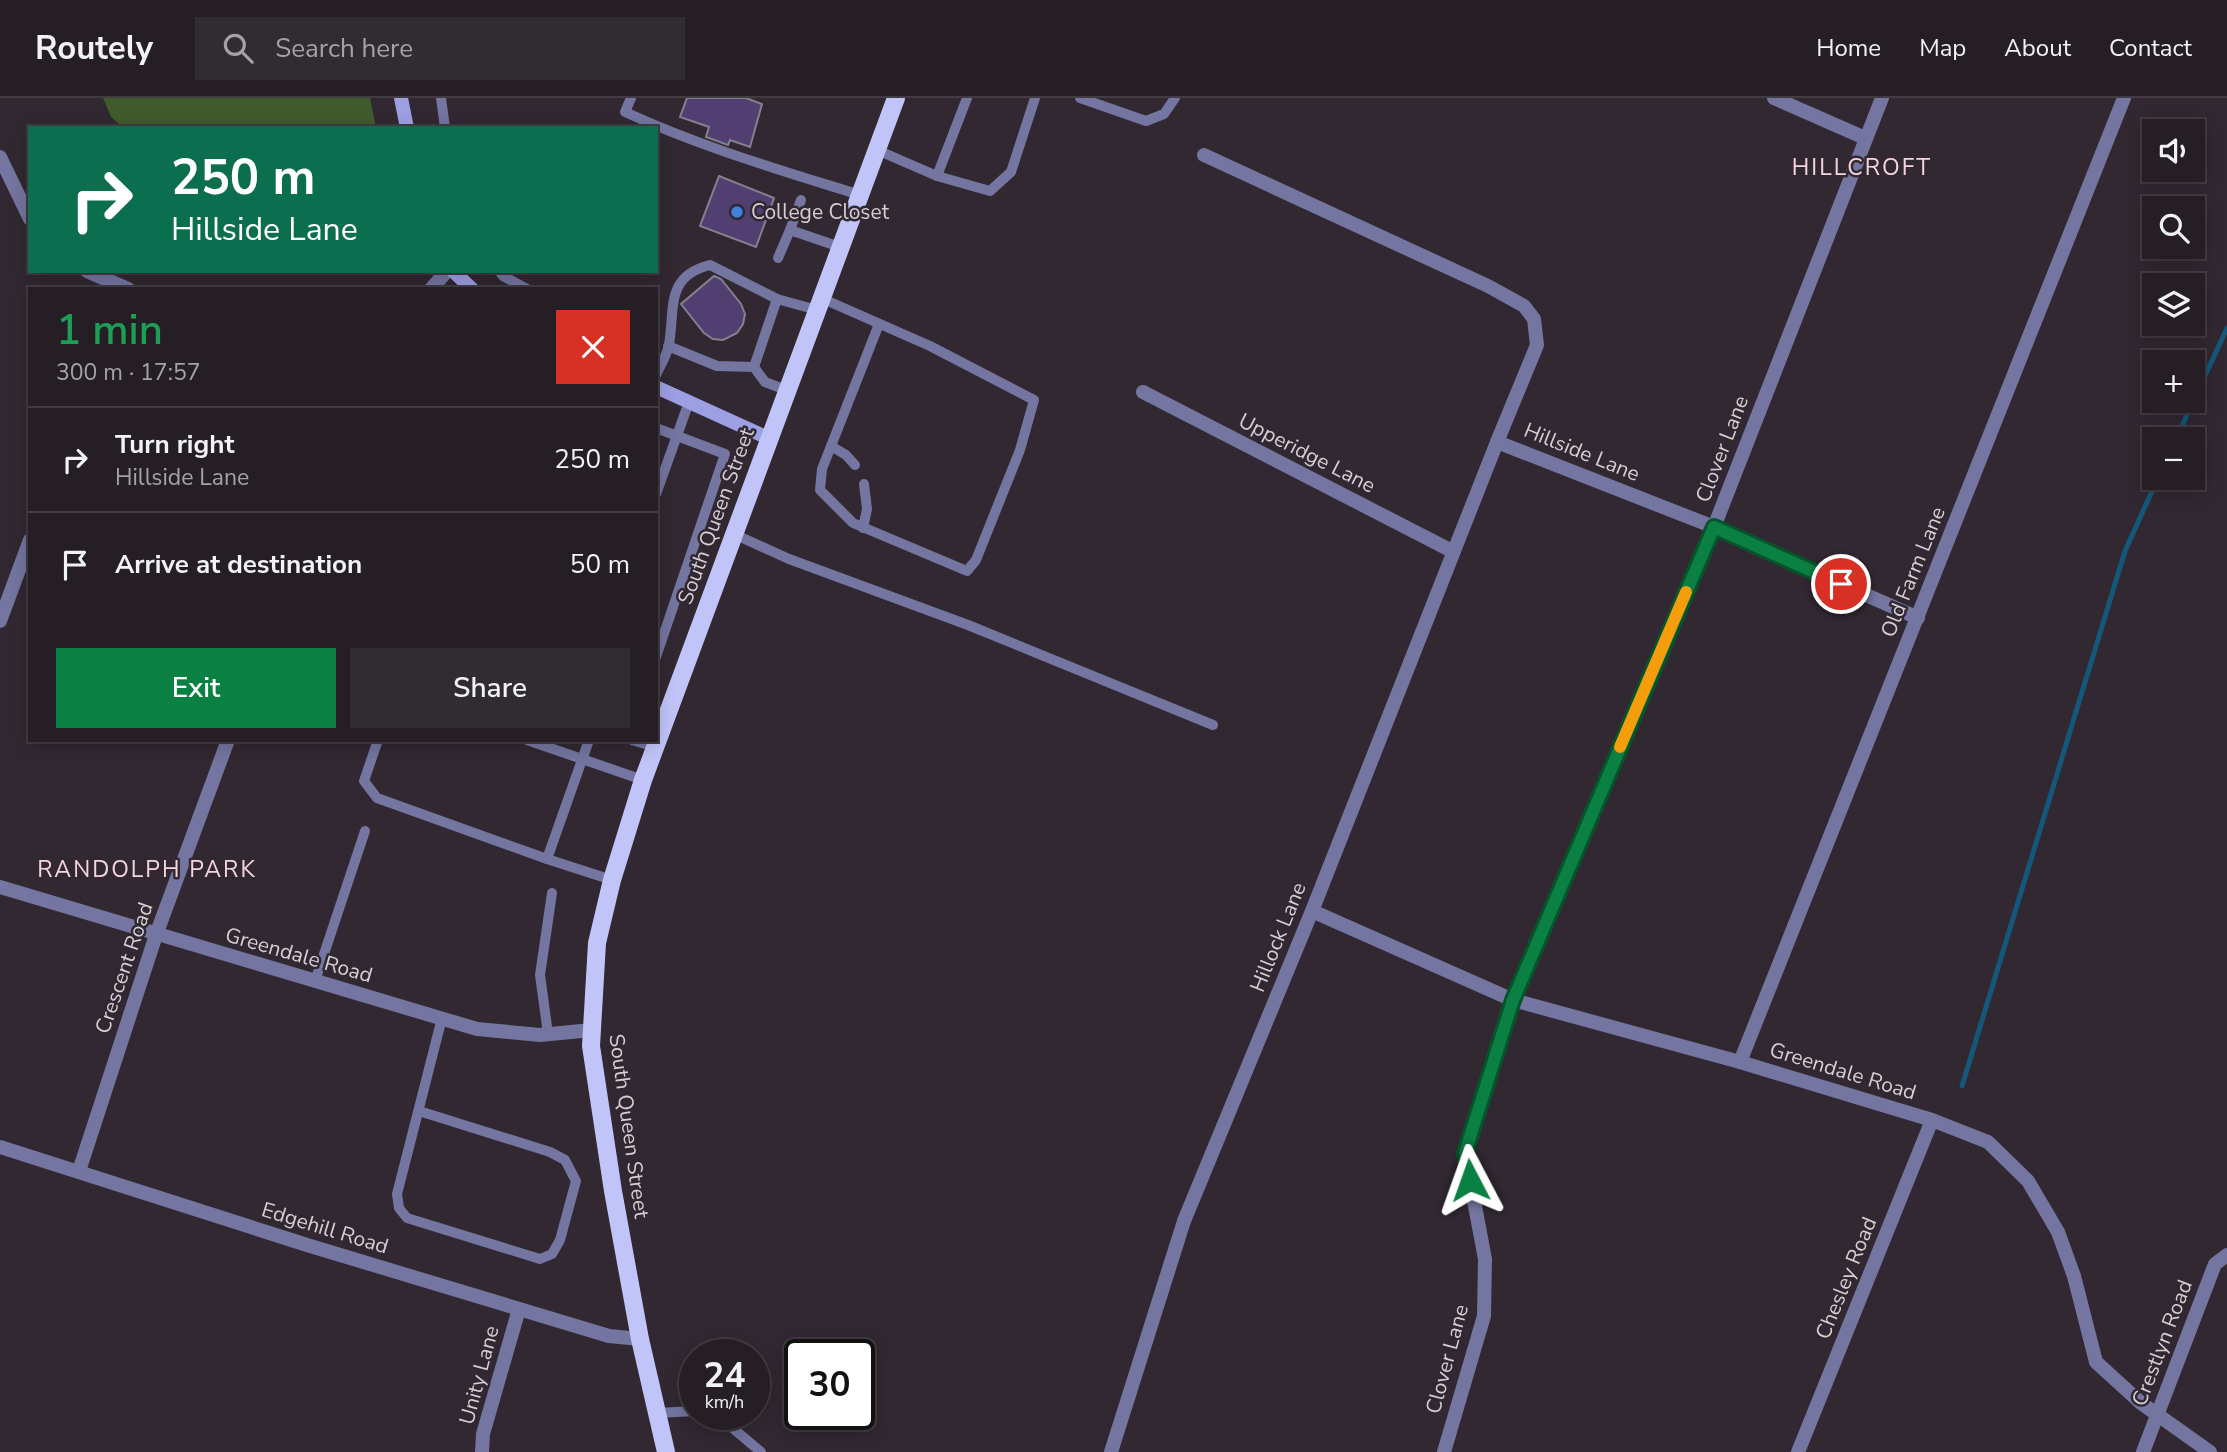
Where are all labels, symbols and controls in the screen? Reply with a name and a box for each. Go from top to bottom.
search box [195,17,685,80]
text: Routely [35,26,153,71]
icon: search [219,29,257,67]
text: Search here [275,31,413,66]
text: Home [1816,32,1881,64]
text: Map [1919,32,1966,64]
text: About [2004,32,2071,64]
text: Contact [2109,32,2192,64]
map controls [2142,119,2205,490]
button: sound [2142,119,2205,182]
text: 250 m [171,144,315,211]
district label: HILLCROFT [1792,152,1932,183]
icon: right [56,154,147,245]
button: search [2142,196,2205,259]
place label: College Closet [751,198,890,226]
marker: College Closet [729,204,745,220]
text: Hillside Lane [171,208,358,251]
button: layers [2142,273,2205,336]
text: 1 min [56,302,163,359]
button: close [556,310,630,384]
button: + [2142,350,2205,413]
text: 300 m · 17:57 [56,357,201,388]
street label: Clover Lane [1689,392,1755,506]
street label: Upperidge Lane [1234,406,1380,500]
street label: Hillside Lane [1520,416,1644,488]
street label: South Queen Street [671,423,761,608]
text: Turn right [115,427,234,462]
button: − [2142,427,2205,490]
icon: right [56,441,94,479]
text: 250 m [554,442,630,477]
text: Hillside Lane [115,462,249,493]
street label: Old Farm Lane [1874,502,1952,642]
icon: arrive [56,546,94,584]
text: Arrive at destination [115,547,362,582]
text: 50 m [570,547,630,582]
pin [1811,554,1871,614]
icon: arrive [1822,565,1860,603]
button: Exit [56,648,336,728]
button: Share [350,648,630,728]
district label: RANDOLPH PARK [37,854,257,885]
street label: Hillock Lane [1243,878,1313,996]
street label: Crescent Road [88,899,160,1037]
street label: Greendale Road [222,921,376,989]
street label: South Queen Street [602,1032,656,1221]
street label: Greendale Road [1766,1035,1920,1107]
position arrow [1433,1143,1507,1217]
street label: Edgehill Road [258,1195,392,1261]
street label: Chesley Road [1809,1213,1883,1343]
street label: Crestlyn Road [2125,1276,2199,1410]
street label: Clover Lane [1419,1301,1475,1417]
street label: Unity Lane [452,1322,506,1428]
speed limit sign: 30 [784,1339,875,1430]
text: 24 [703,1352,746,1399]
text: km/h [705,1390,744,1414]

